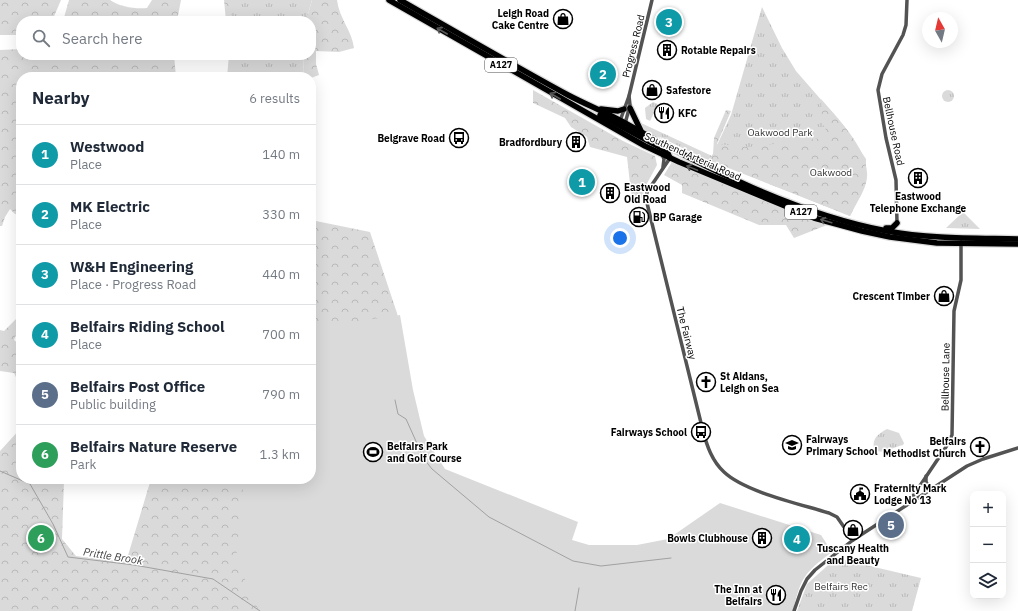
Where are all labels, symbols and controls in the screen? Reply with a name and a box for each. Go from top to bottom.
place label: Leigh Road Cake Centre [492,7,549,32]
pin: 3 [656,7,682,37]
shop icon: Leigh Road Cake Centre [552,8,574,30]
north arrow [922,12,958,48]
street label: Progress Road [619,13,648,79]
search box [16,16,316,60]
one-way arrow [436,26,448,34]
icon: search [30,27,52,49]
text: Search here [62,29,142,48]
building icon: Rotable Repairs [656,39,678,61]
place label: Rotable Repairs [681,44,756,57]
road number: A127 [485,58,517,72]
pin: 2 [590,59,616,89]
shop icon: Safestore [641,79,663,101]
place label: Safestore [666,84,712,97]
text: Nearby [32,87,90,109]
text: 6 results [249,90,300,107]
one-way arrow [549,91,561,99]
street label: Bellhouse Road [880,95,907,167]
restaurant icon: KFC [653,102,675,124]
place label: KFC [678,107,698,120]
park label: Oakwood Park [748,126,813,139]
bus stop icon: Belgrave Road [448,127,470,149]
street label: Southend Arterial Road [643,129,743,184]
building icon: Bradfordbury [565,131,587,153]
place label: Belgrave Road [377,132,445,145]
place label: Bradfordbury [499,136,563,149]
text: Westwood [70,137,144,156]
text: 1 [41,146,49,163]
text: 140 m [262,146,300,163]
text: Place [70,156,102,173]
one-way arrow [687,163,699,171]
park label: Oakwood [810,166,852,179]
pin: 1 [569,167,595,197]
building icon: Eastwood Telephone Exchange [907,167,929,189]
place label: Eastwood Old Road [624,181,670,206]
building icon: Eastwood Old Road [599,182,621,204]
place label: Eastwood Telephone Exchange [870,190,967,215]
text: MK Electric [70,197,150,216]
road number: A127 [785,205,817,219]
text: 2 [41,206,49,223]
text: 330 m [262,206,300,223]
fuel station icon: BP Garage [628,206,650,228]
place label: BP Garage [653,211,703,224]
text: Place [70,216,102,233]
one-way arrow [819,217,832,224]
your location [610,228,630,248]
text: W&H Engineering [70,257,193,276]
text: 3 [41,266,49,283]
text: 440 m [262,266,300,283]
text: Place · Progress Road [70,276,196,293]
shop icon: Crescent Timber [933,285,955,307]
place label: Crescent Timber [853,290,930,303]
street label: The Fairway [674,305,699,361]
text: Belfairs Riding School [70,317,224,336]
text: 4 [41,326,49,343]
text: 700 m [262,326,300,343]
text: Place [70,336,102,353]
street label: Bellhouse Lane [938,342,953,411]
place label: St Aidans, Leigh on Sea [720,370,779,395]
church icon: St Aidans, Leigh on Sea [695,371,717,393]
text: Belfairs Post Office [70,377,205,396]
text: 5 [41,386,49,403]
text: 790 m [262,386,300,403]
text: Public building [70,396,156,413]
bus stop icon: Fairways School [690,421,712,443]
place label: Fairways School [611,426,687,439]
place label: Fairways Primary School [806,433,877,458]
school or university icon: Fairways Primary School [781,434,803,456]
place label: Belfairs Methodist Church [883,435,966,460]
church icon: Belfairs Methodist Church [969,436,991,458]
text: Belfairs Nature Reserve [70,437,237,456]
place label: Belfairs Park and Golf Course [387,440,462,465]
sports icon: Belfairs Park and Golf Course [362,441,384,463]
text: 6 [41,446,49,463]
text: 1.3 km [260,446,300,463]
text: Park [70,456,96,473]
place label: Fraternity Mark Lodge No 13 [874,482,947,507]
public building icon: Fraternity Mark Lodge No 13 [849,483,871,505]
map controls [970,491,1006,599]
button: + [970,491,1006,527]
pin: 5 [878,510,904,540]
shop icon: Tuscany Health and Beauty [842,519,864,541]
pin: 6 [28,523,54,553]
pin: 4 [784,524,810,554]
building icon: Bowls Clubhouse [751,527,773,549]
button: − [970,527,1006,563]
place label: Bowls Clubhouse [667,532,748,545]
place label: Tuscany Health and Beauty [817,542,889,567]
water label: Prittle Brook [82,544,144,568]
button: layers [970,563,1006,599]
park label: Belfairs Rec [814,580,868,593]
place label: The Inn at Belfairs [714,583,762,608]
restaurant icon: The Inn at Belfairs [765,584,787,606]

